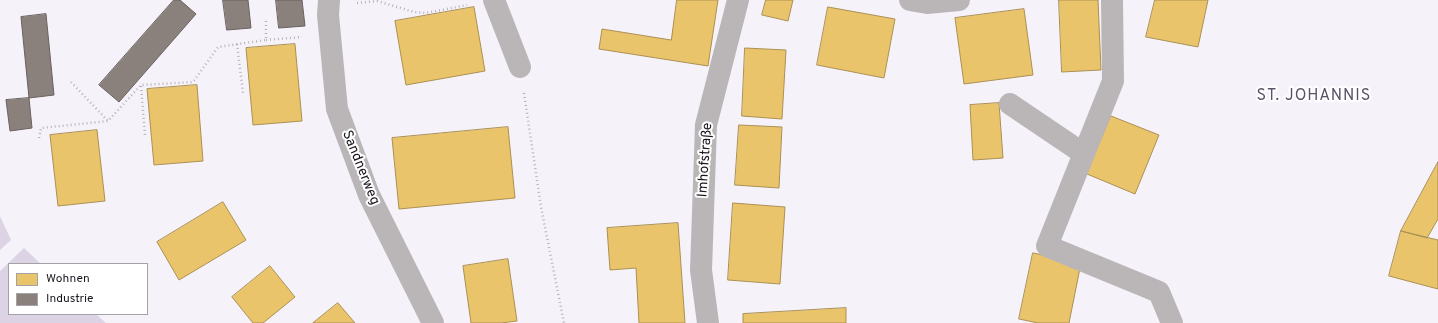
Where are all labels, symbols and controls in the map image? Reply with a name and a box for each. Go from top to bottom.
district label: ST. JOHANNIS [1257,87,1371,107]
street label: Imhofstraße [695,122,717,198]
street label: Sandnerweg [337,128,383,208]
legend [8,263,148,315]
text: Wohnen [46,271,90,287]
text: Industrie [46,291,94,307]

